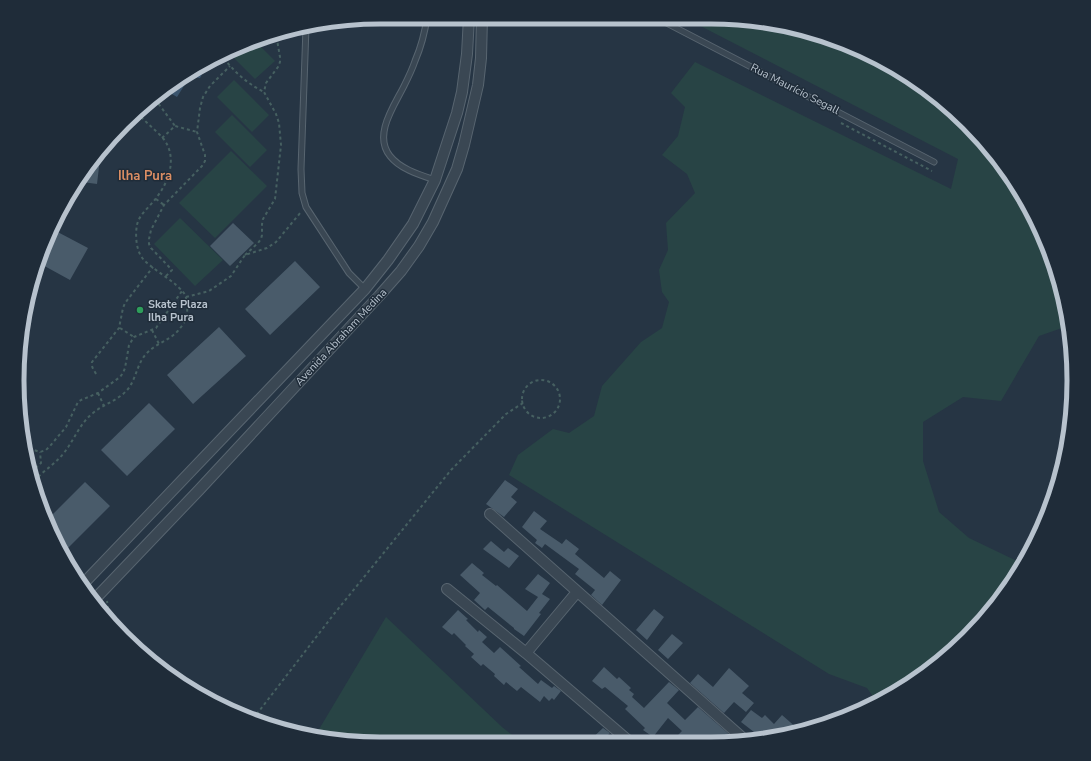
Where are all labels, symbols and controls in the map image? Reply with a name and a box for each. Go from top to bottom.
street label: Rua Maurício Segall [748,60,843,118]
district label: Ilha Pura [118,167,172,185]
street label: Avenida Abraham Medina [292,285,390,389]
place label: Skate Plaza Ilha Pura [148,297,208,325]
marker: Skate Plaza Ilha Pura [135,305,145,315]

